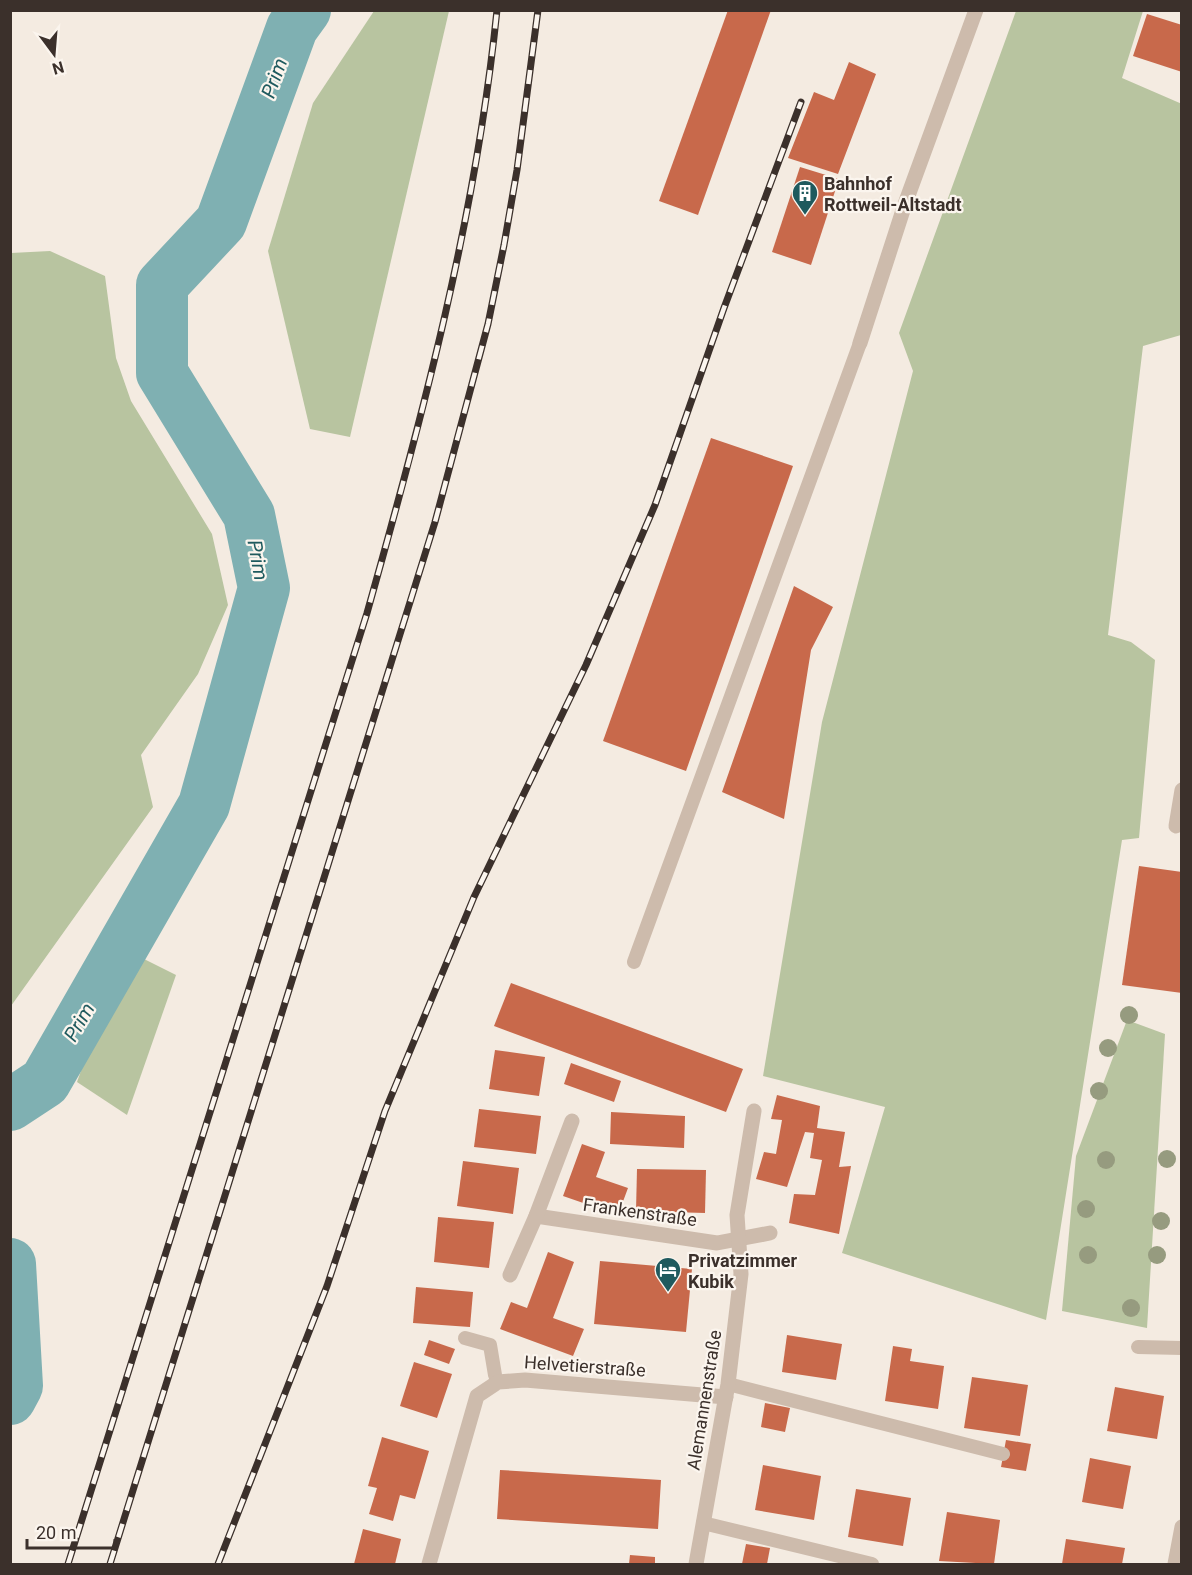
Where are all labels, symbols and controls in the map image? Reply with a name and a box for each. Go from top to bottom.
north arrow [24,24,84,84]
water label: Prim [256,55,292,101]
text: N [50,57,66,79]
place label: Bahnhof Rottweil-Altstadt [824,173,962,215]
building icon: Bahnhof Rottweil-Altstadt [790,178,820,216]
water label: Prim [243,538,273,582]
water label: Prim [58,998,100,1046]
street label: Frankenstraße [582,1194,698,1230]
place label: Privatzimmer Kubik [688,1250,797,1292]
hotel icon: Privatzimmer Kubik [653,1255,683,1293]
street label: Alemannenstraße [683,1328,725,1472]
street label: Helvetierstraße [524,1351,646,1381]
scale bar [27,1512,116,1550]
text: 20 m [36,1522,76,1543]

